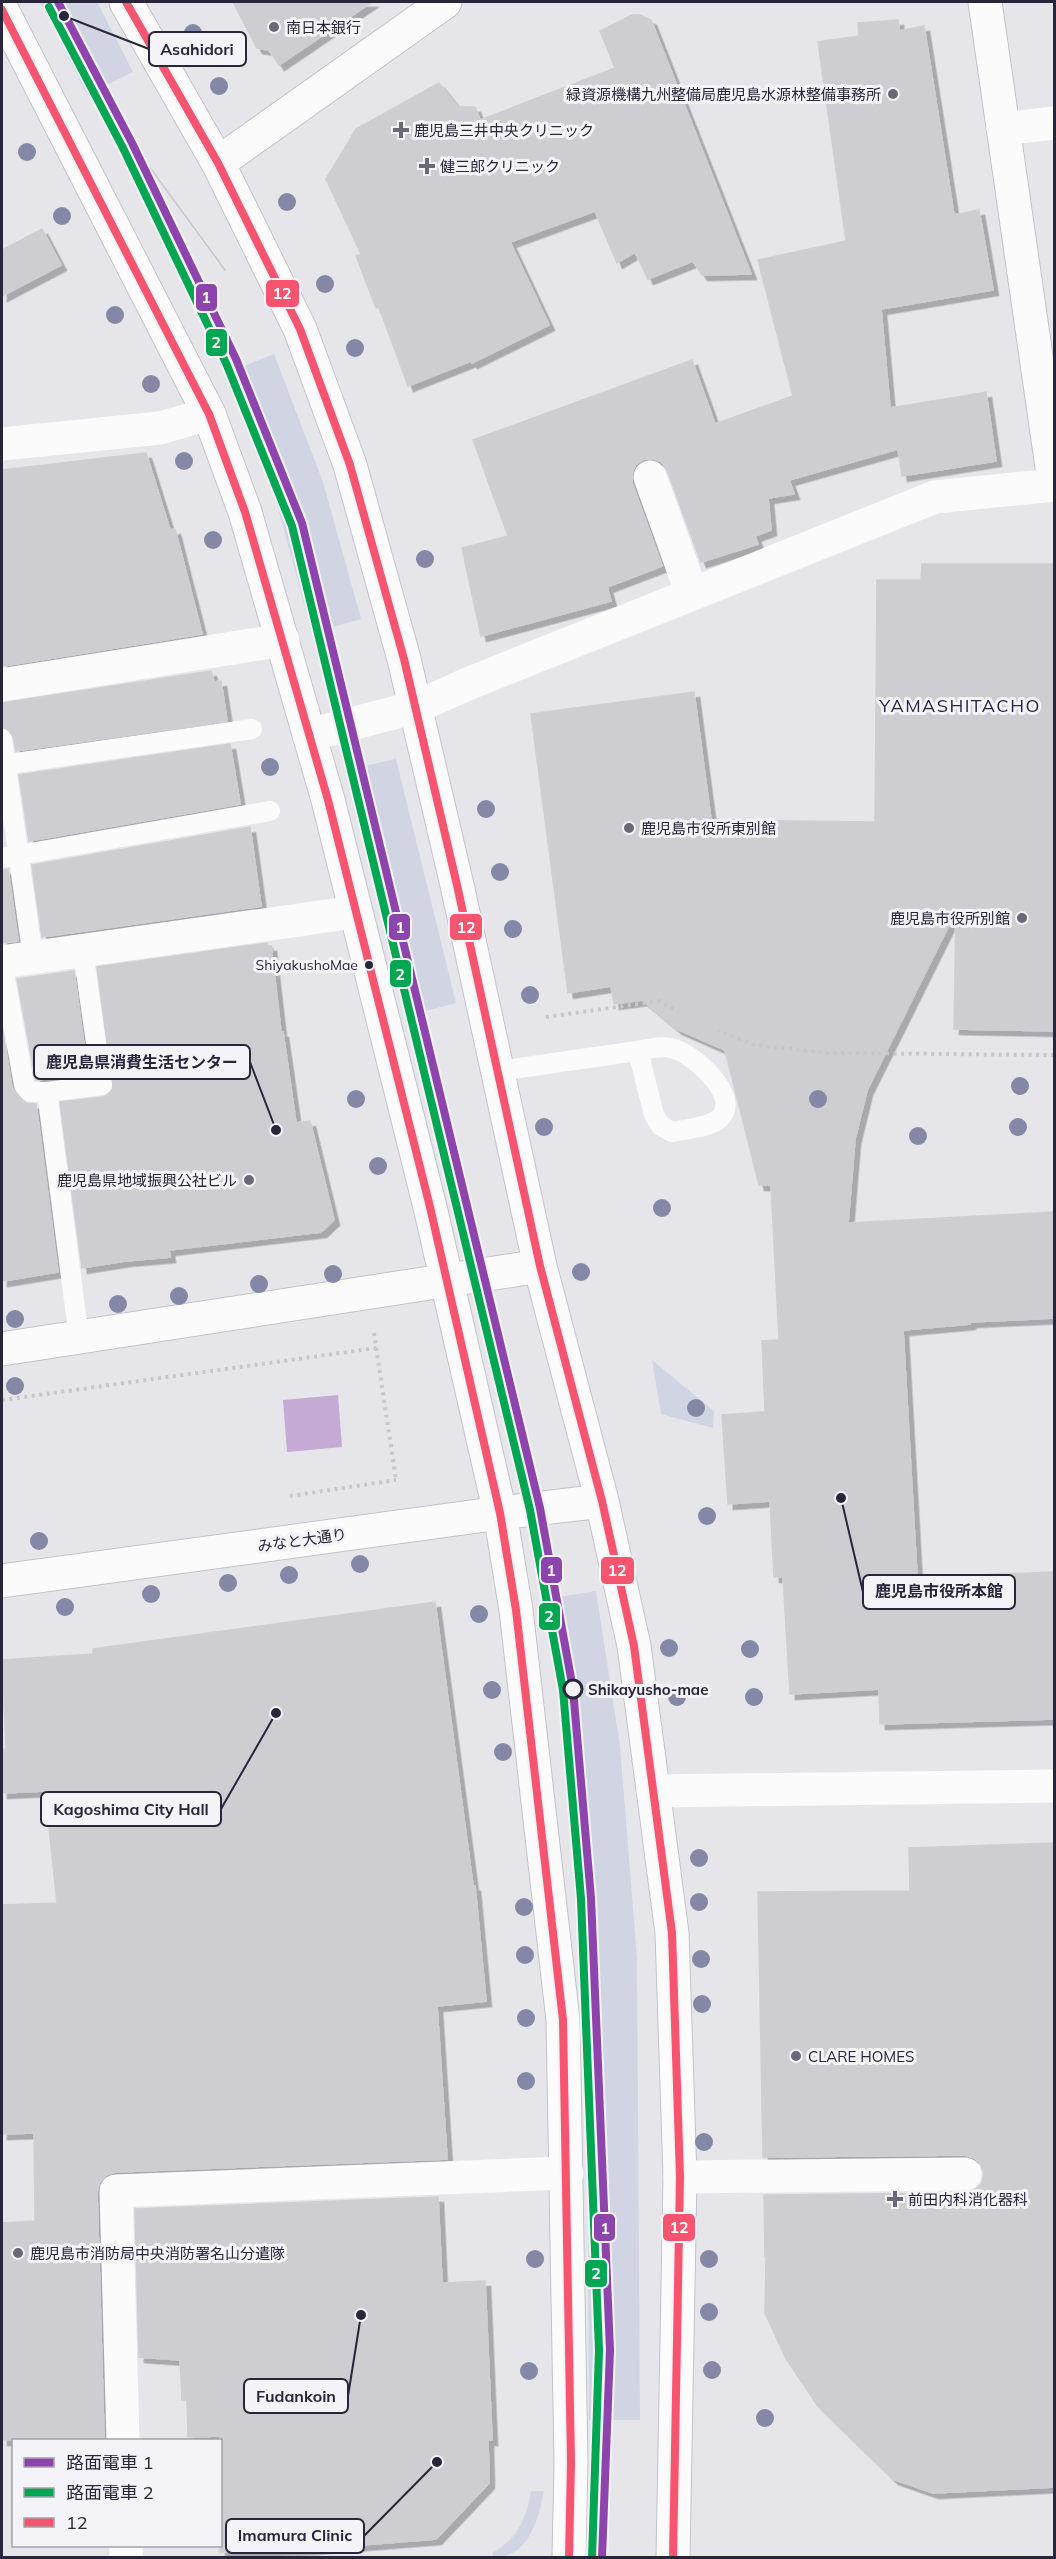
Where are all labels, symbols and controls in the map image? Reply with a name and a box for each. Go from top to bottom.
place label: 南日本銀行 [286,18,361,37]
marker: 南日本銀行 [267,20,281,34]
callout: Asahidori [149,32,246,66]
text: Asahidori [160,39,234,59]
place label: 緑資源機構九州整備局鹿児島水源林整備事務所 [566,85,881,104]
marker: 緑資源機構九州整備局鹿児島水源林整備事務所 [886,87,900,101]
marker: 鹿児島三井中央クリニック [392,121,410,139]
place label: 鹿児島三井中央クリニック [414,121,594,140]
marker: 健三郎クリニック [418,157,436,175]
place label: 健三郎クリニック [440,157,560,176]
line badge: 12 [265,279,300,308]
line badge: 1 [195,283,218,312]
text: 12 [272,283,292,303]
text: 1 [201,287,211,307]
line badge: 2 [205,328,228,357]
text: 2 [211,332,221,352]
district label: YAMASHITACHO [878,694,1041,717]
place label: 鹿児島市役所東別館 [641,819,776,838]
marker: 鹿児島市役所東別館 [622,821,636,835]
place label: 鹿児島市役所別館 [890,909,1010,928]
marker: 鹿児島市役所別館 [1015,911,1029,925]
line badge: 1 [388,913,411,941]
line badge: 12 [449,913,483,941]
text: 1 [395,917,405,937]
text: 12 [456,917,476,937]
place label: ShiyakushoMae [256,956,358,974]
marker: ShiyakushoMae [363,959,375,971]
line badge: 2 [389,959,412,988]
text: 2 [395,964,405,984]
callout: 鹿児島県消費生活センター [34,1045,250,1079]
text: 鹿児島県消費生活センター [46,1052,238,1072]
place label: 鹿児島県地域振興公社ビル [57,1171,237,1190]
marker: 鹿児島県地域振興公社ビル [242,1173,256,1187]
street label: みなと大通り [256,1524,348,1556]
line badge: 1 [540,1556,563,1584]
line badge: 12 [600,1556,635,1585]
text: 1 [546,1560,556,1580]
text: 12 [607,1560,627,1580]
callout: 鹿児島市役所本館 [863,1575,1015,1609]
text: 鹿児島市役所本館 [875,1581,1003,1601]
line badge: 2 [538,1602,561,1631]
text: 2 [544,1606,554,1626]
marker: Shikayusho-mae [563,1679,583,1699]
place label: Shikayusho-mae [588,1680,708,1699]
callout: Kagoshima City Hall [41,1792,221,1826]
text: Kagoshima City Hall [53,1799,209,1819]
place label: CLARE HOMES [808,2047,914,2066]
marker: CLARE HOMES [789,2049,803,2063]
marker: 前田内科消化器科 [886,2190,904,2208]
place label: 前田内科消化器科 [908,2190,1028,2209]
line badge: 1 [593,2213,616,2242]
line badge: 12 [662,2213,696,2242]
text: 12 [669,2217,689,2237]
text: 1 [600,2218,610,2238]
place label: 鹿児島市消防局中央消防署名山分遣隊 [30,2244,285,2263]
marker: 鹿児島市消防局中央消防署名山分遣隊 [11,2246,25,2260]
line badge: 2 [584,2259,608,2288]
text: 2 [591,2263,601,2283]
callout: Fudankoin [244,2379,348,2413]
text: Fudankoin [256,2386,336,2406]
legend [12,2439,222,2547]
text: 路面電車 1 [66,2451,154,2474]
text: 路面電車 2 [66,2481,154,2504]
text: 12 [66,2511,88,2534]
callout: Imamura Clinic [226,2519,364,2553]
text: Imamura Clinic [238,2525,352,2545]

